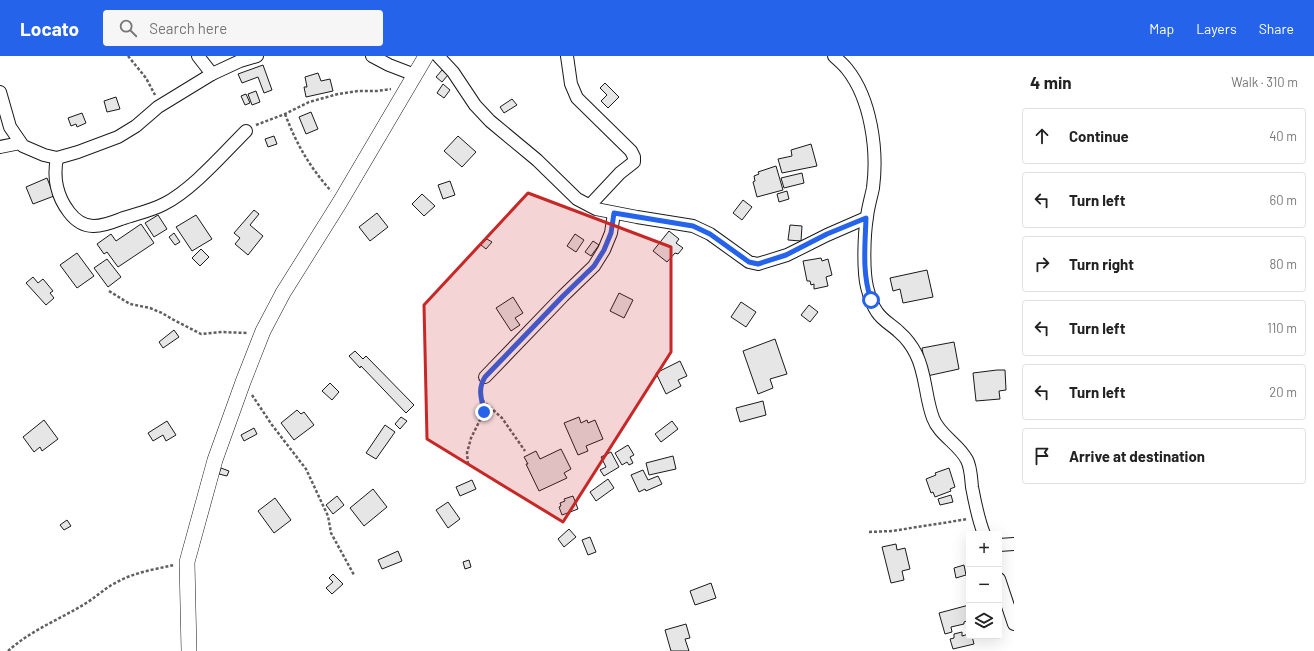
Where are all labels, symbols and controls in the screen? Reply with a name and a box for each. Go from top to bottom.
search box [103,10,383,46]
text: Locato [20,17,79,40]
icon: search [117,17,139,39]
text: Search here [149,19,227,37]
text: Map [1149,20,1174,37]
text: Layers [1196,20,1237,37]
text: Share [1259,20,1294,37]
text: 4 min [1030,72,1072,92]
text: Walk · 310 m [1231,74,1298,90]
icon: ahead [1031,125,1053,147]
text: Continue [1069,127,1129,145]
text: 40 m [1269,128,1297,144]
icon: left [1031,189,1053,211]
text: Turn left [1069,191,1125,209]
text: 60 m [1270,192,1297,208]
icon: right [1031,253,1053,275]
text: Turn right [1069,255,1134,273]
text: 80 m [1270,256,1297,272]
route start [862,291,880,309]
icon: left [1031,317,1053,339]
text: Turn left [1069,319,1125,337]
text: 110 m [1267,320,1297,336]
icon: left [1031,381,1053,403]
text: Turn left [1069,383,1125,401]
text: 20 m [1269,384,1297,400]
route end [475,403,493,421]
icon: arrive [1031,445,1053,467]
text: Arrive at destination [1069,447,1205,465]
map controls [966,531,1002,639]
button: + [966,531,1002,567]
button: − [966,567,1002,603]
button: layers [966,603,1002,639]

